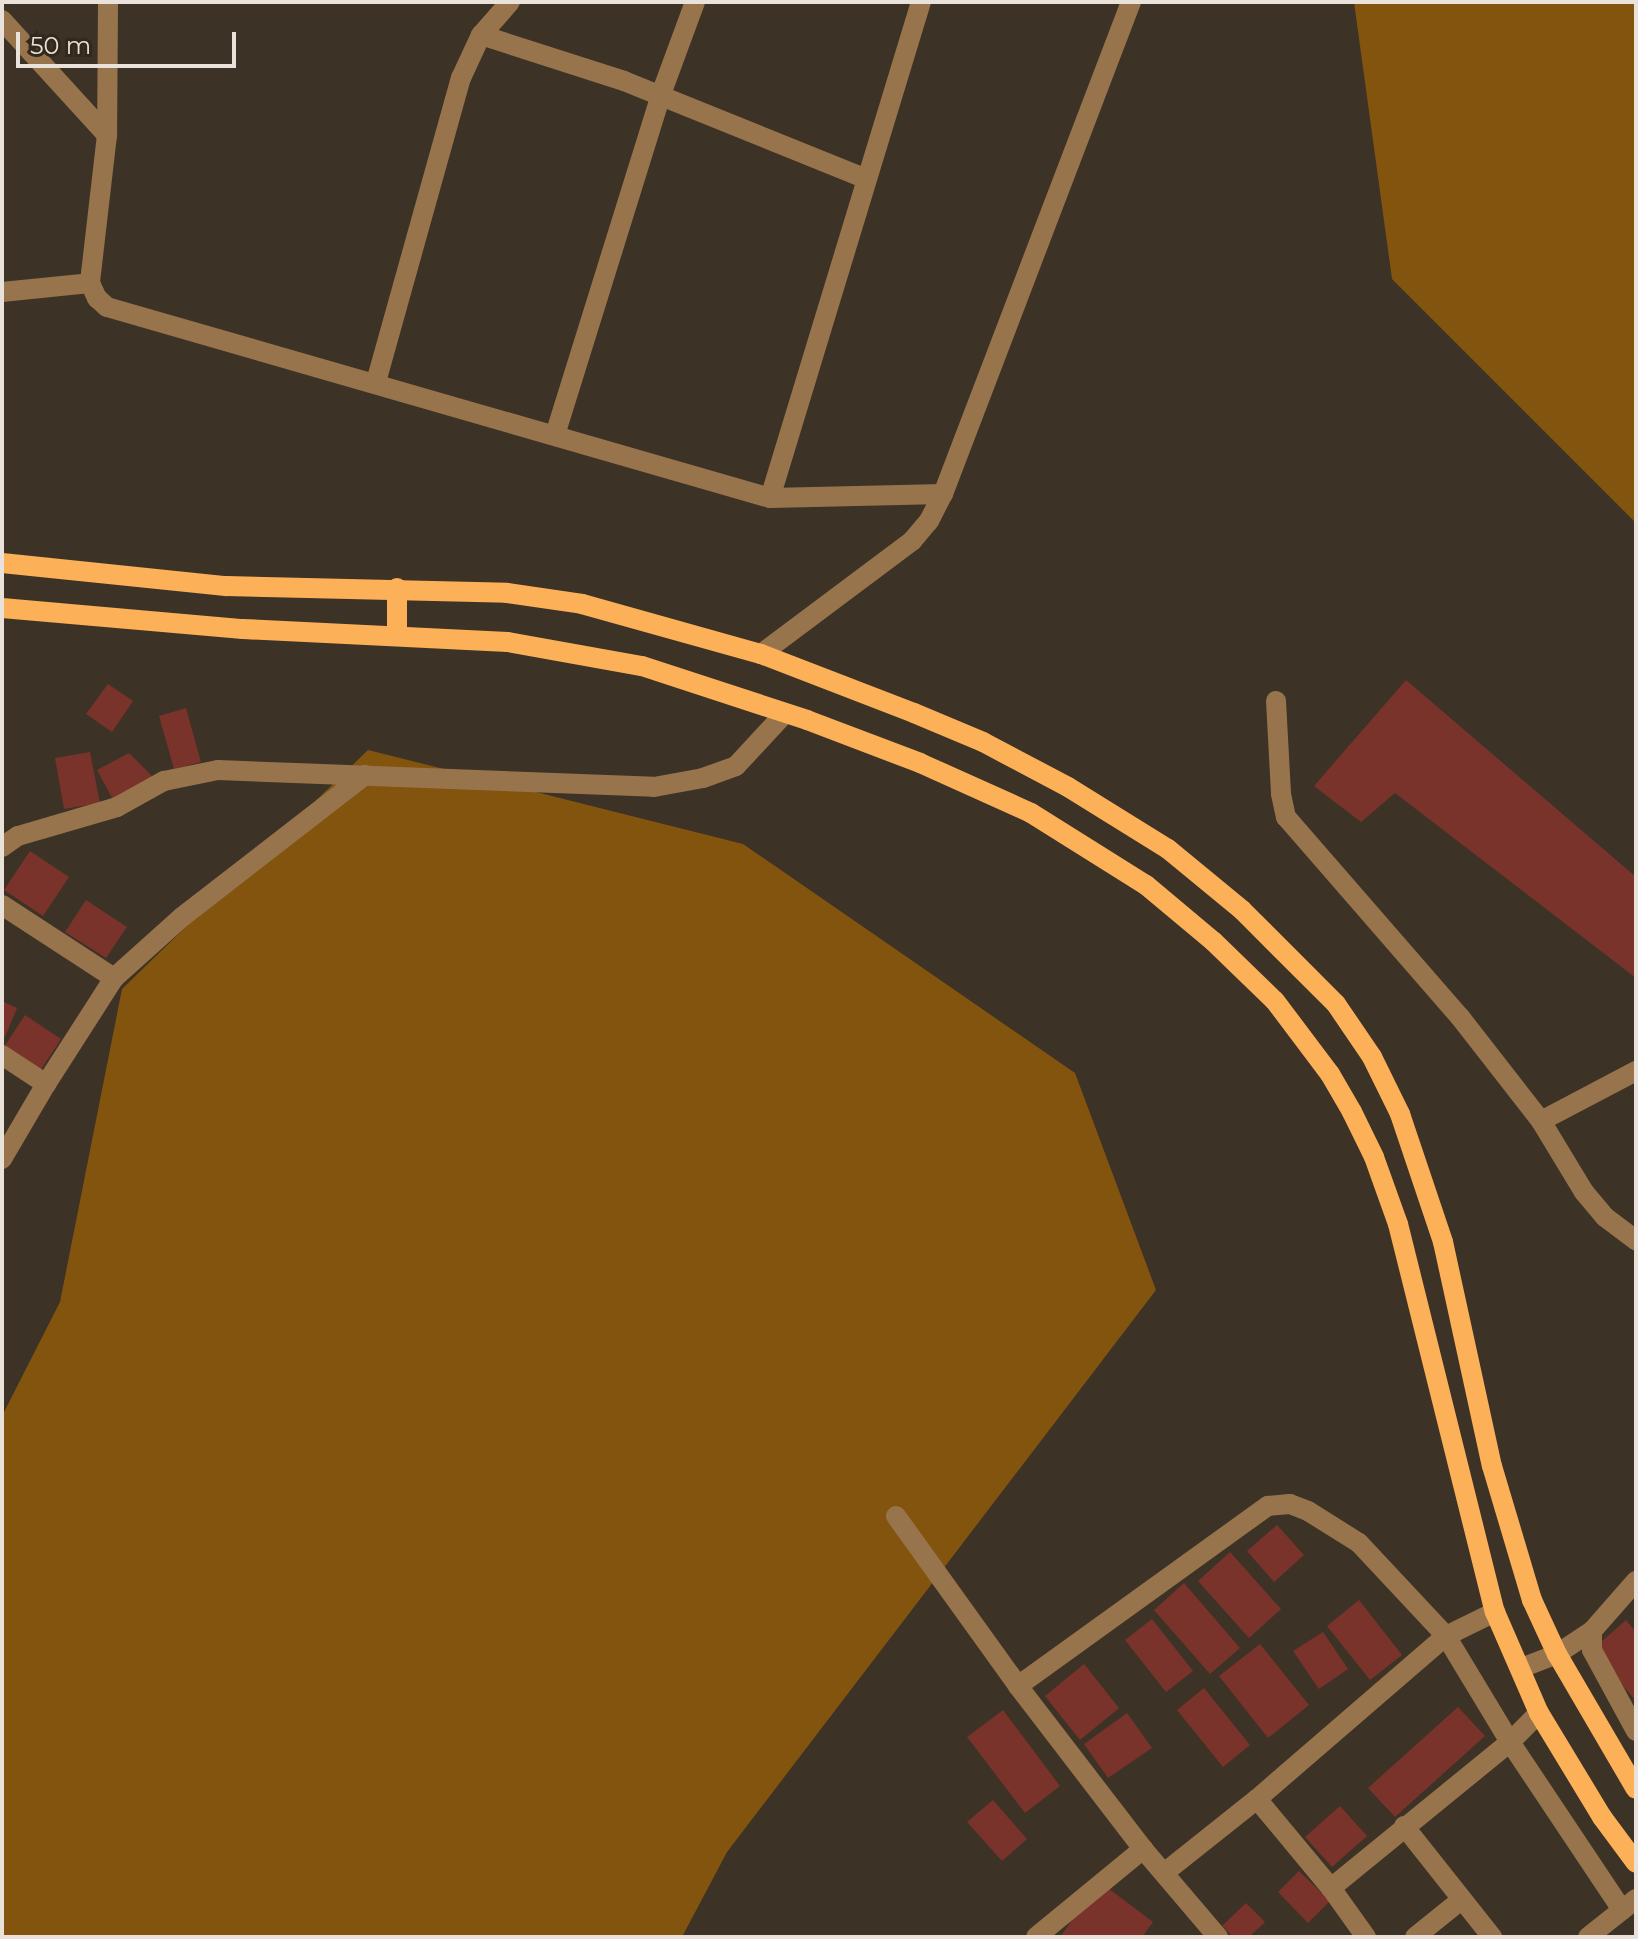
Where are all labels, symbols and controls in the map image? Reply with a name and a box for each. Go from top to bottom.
scale bar [20,16,240,66]
text: 50 m [30,31,91,60]

